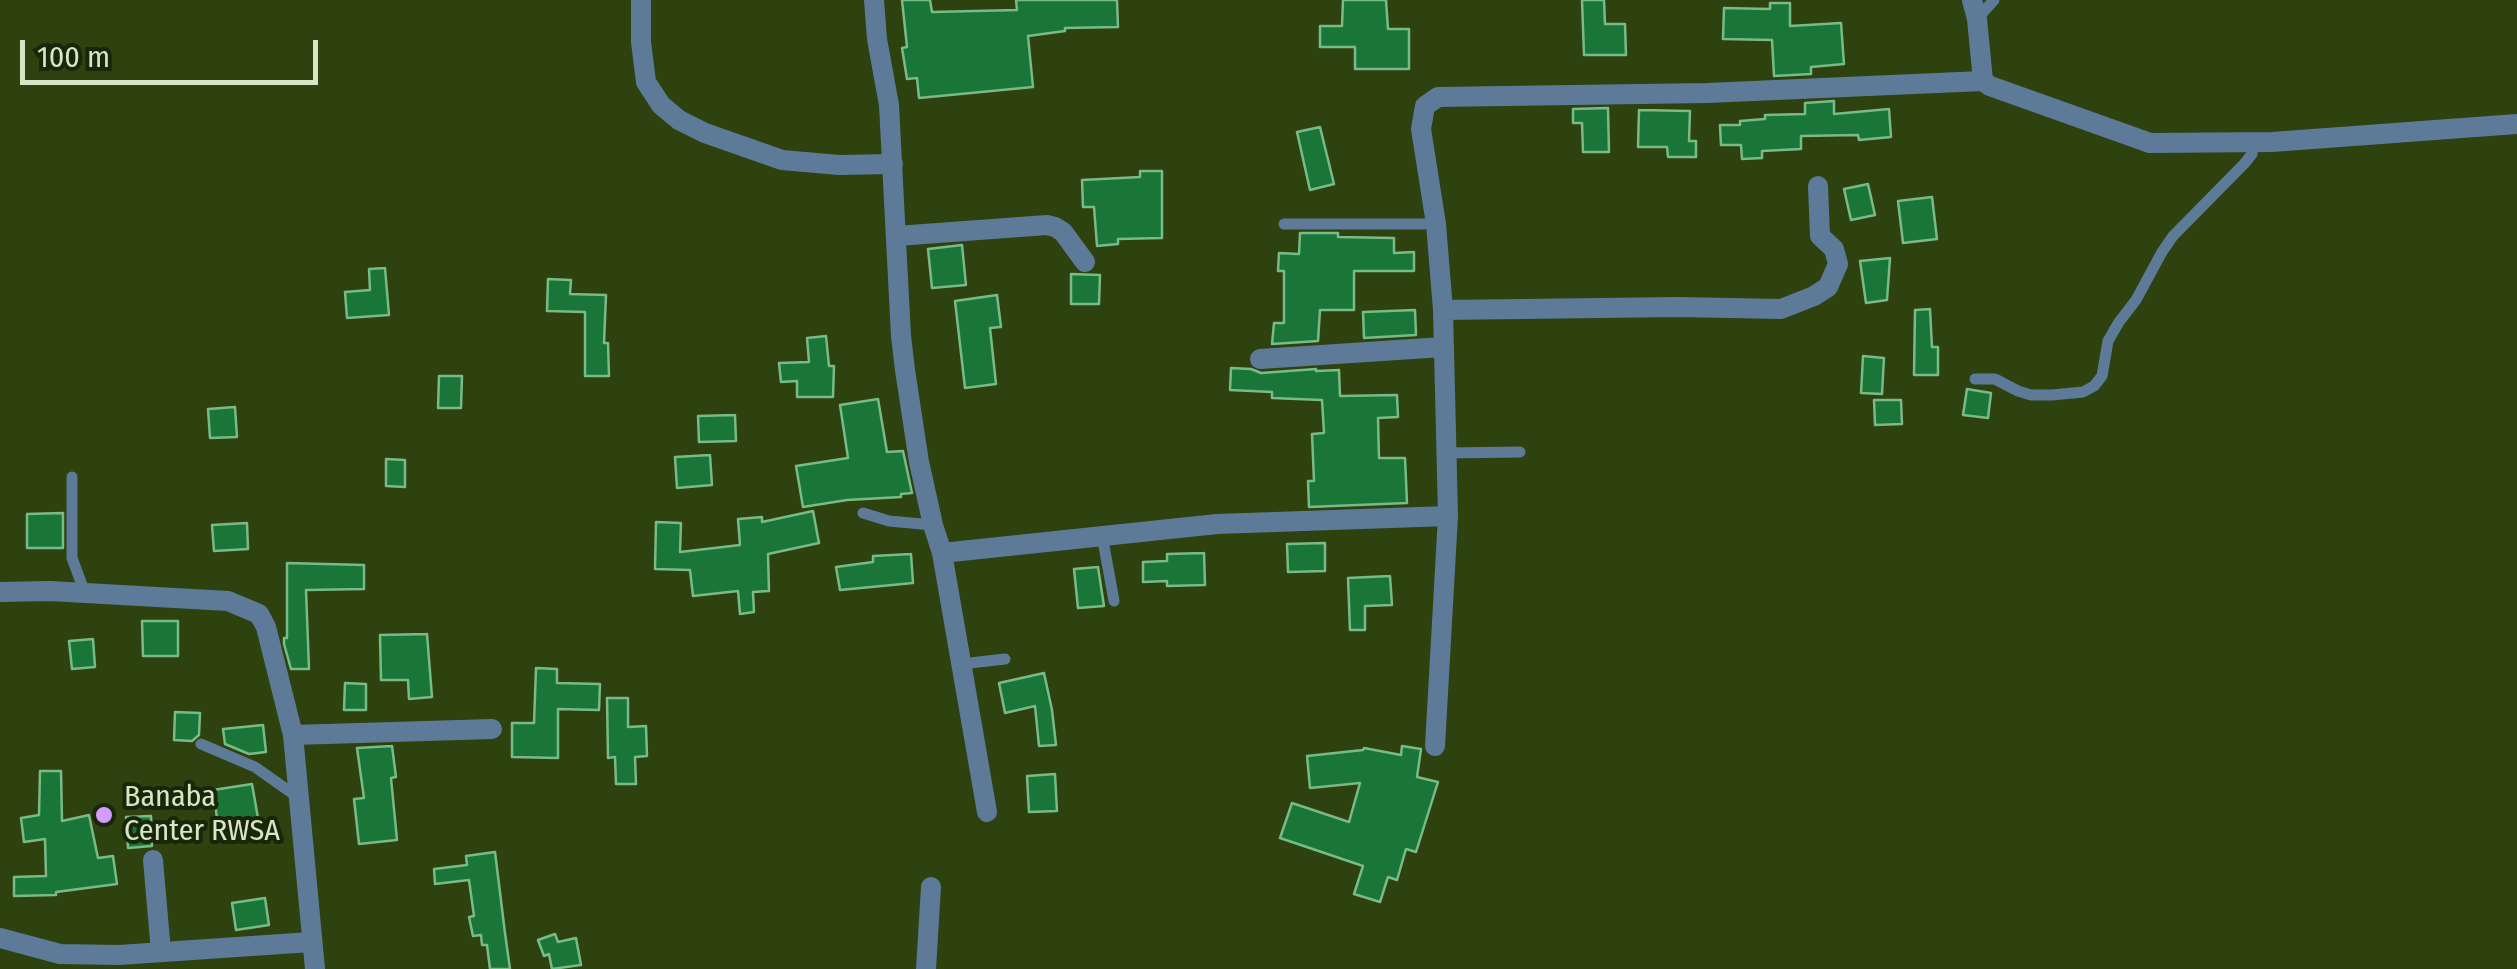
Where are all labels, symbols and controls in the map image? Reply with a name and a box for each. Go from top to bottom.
scale bar [25,20,322,82]
text: 100 m [37,39,110,75]
place label: Banaba Center RWSA [124,780,280,850]
marker: Banaba Center RWSA [93,804,115,826]

